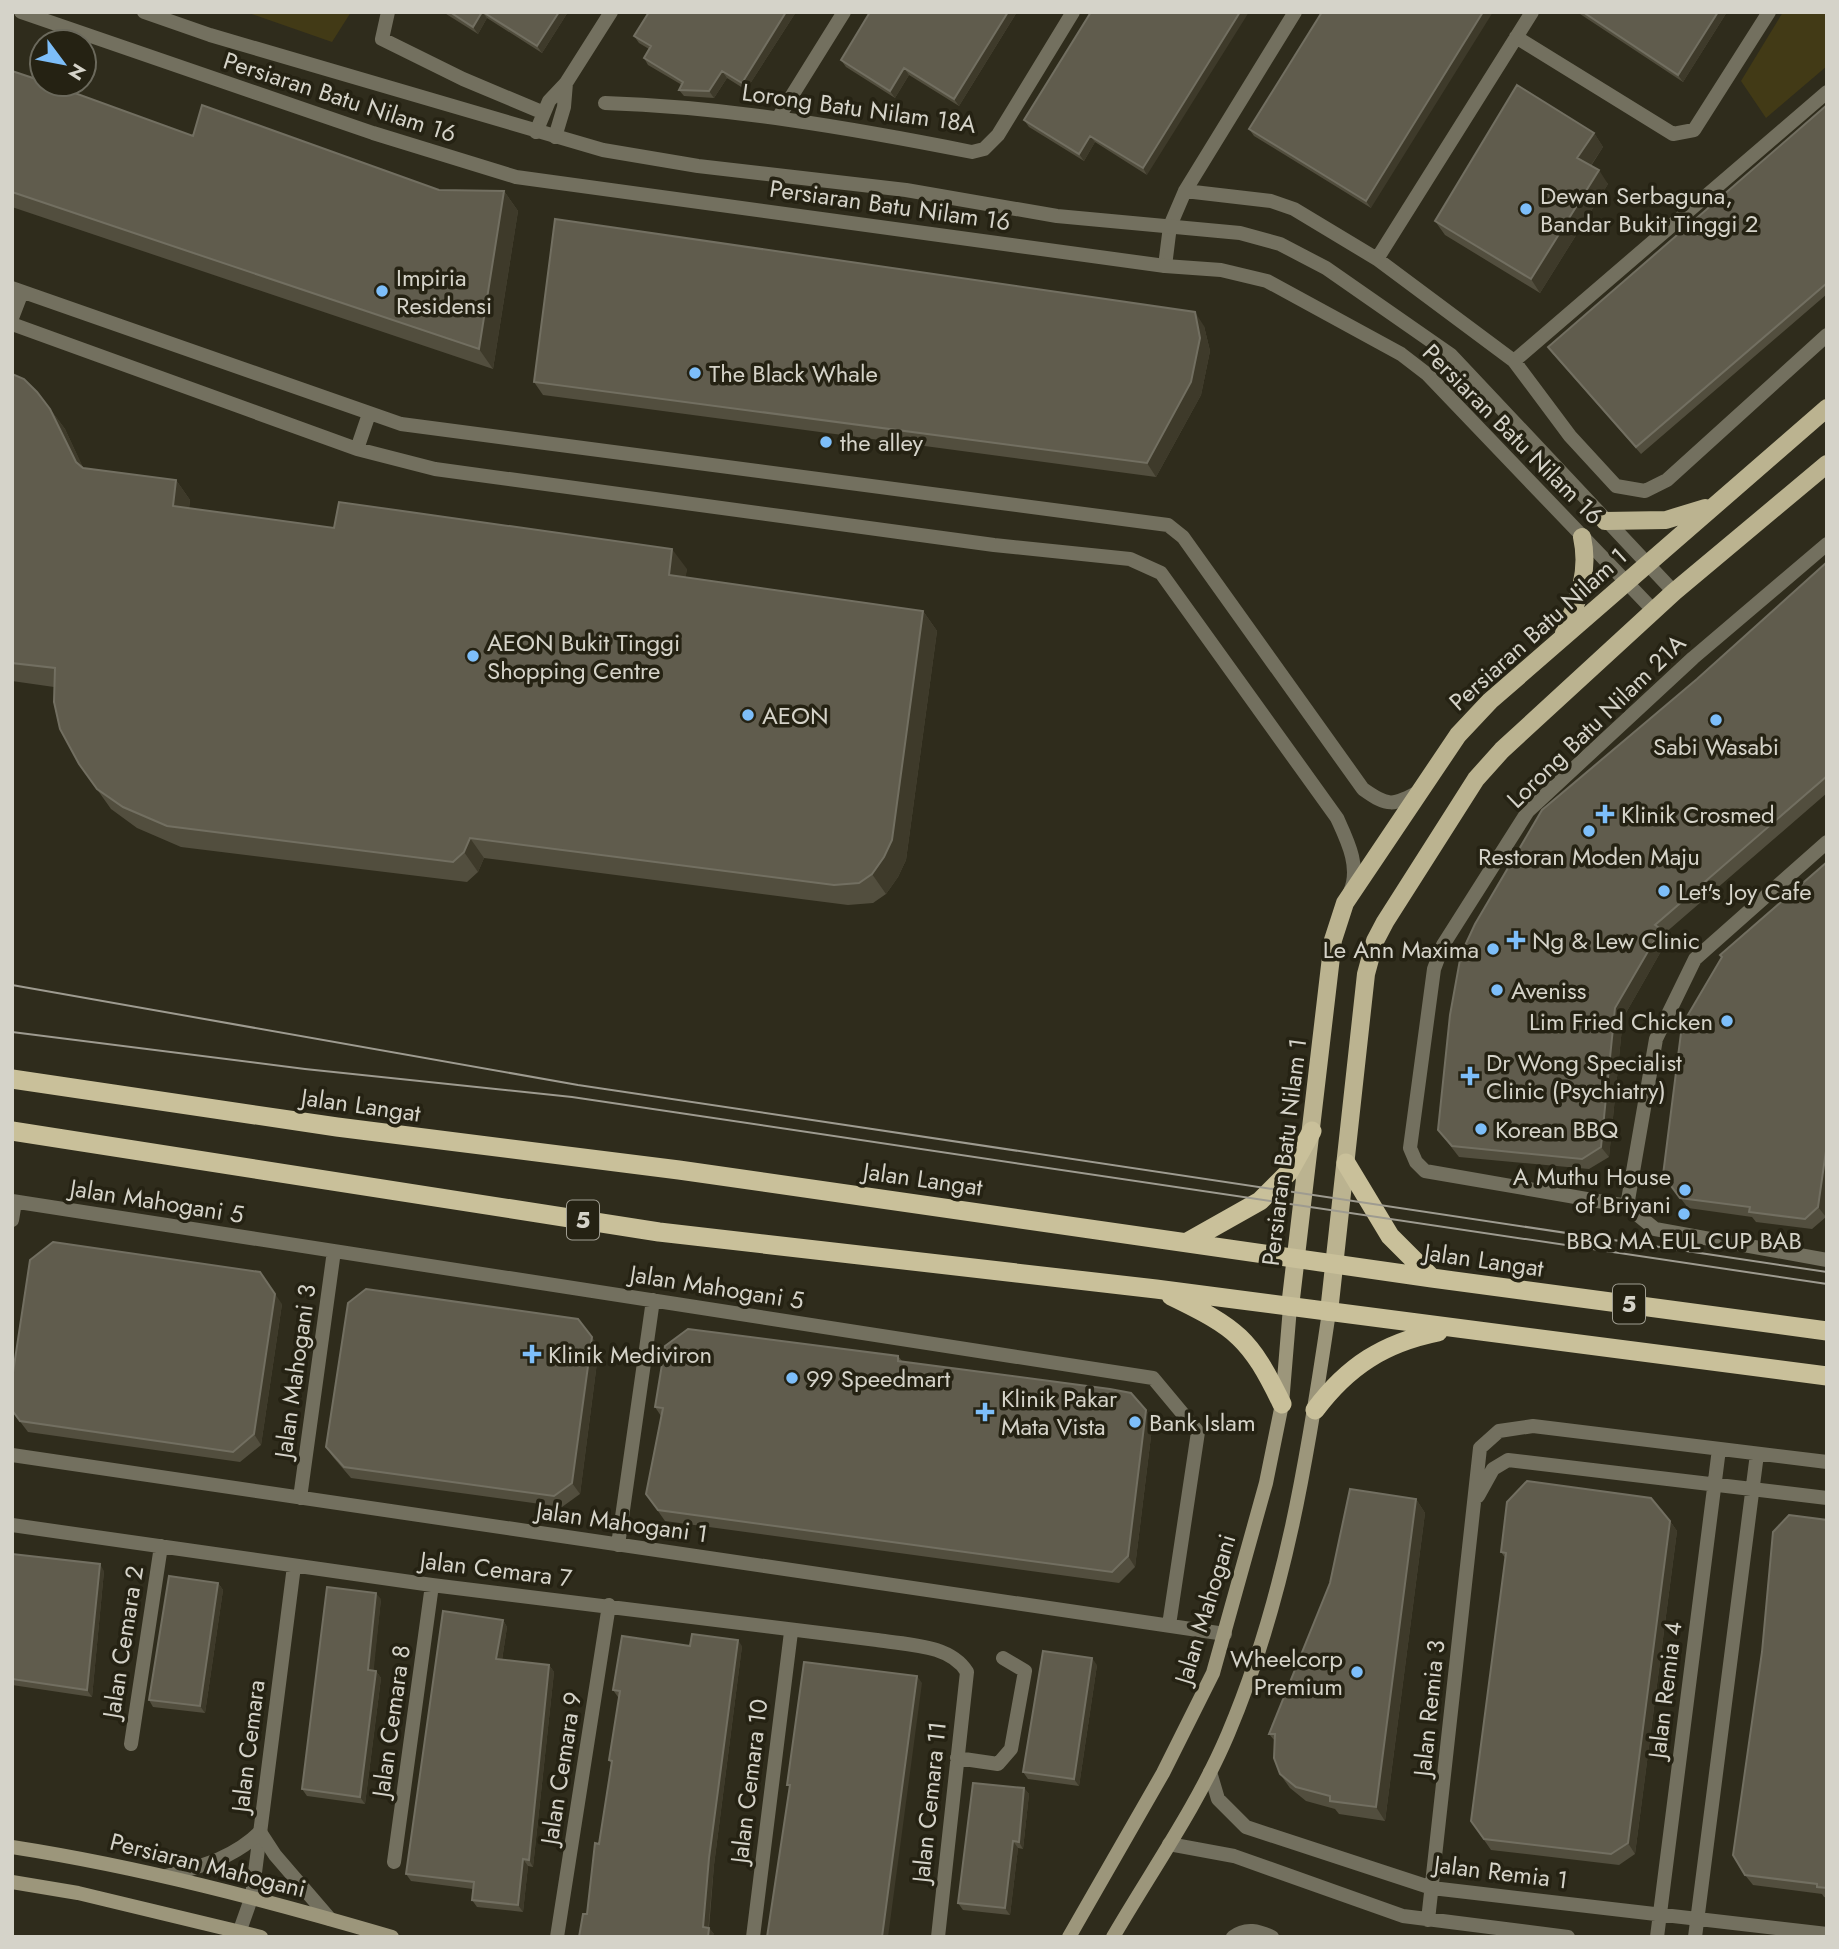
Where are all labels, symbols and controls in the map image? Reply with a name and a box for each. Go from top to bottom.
north arrow [28,28,98,98]
street label: Persiaran Batu Nilam 16 [219,43,461,151]
text: N [62,58,92,85]
street label: Lorong Batu Nilam 18A [740,74,978,142]
street label: Persiaran Batu Nilam 16 [767,171,1013,239]
place label: Dewan Serbaguna, Bandar Bukit Tinggi 2 [1540,178,1758,241]
marker: Dewan Serbaguna, Bandar Bukit Tinggi 2 [1518,201,1534,217]
place label: Impiria Residensi [396,260,492,323]
marker: Impiria Residensi [374,283,390,299]
street label: Persiaran Batu Nilam 16 [1415,336,1611,532]
place label: The Black Whale [709,356,878,391]
marker: The Black Whale [687,365,703,381]
place label: the alley [840,425,924,460]
marker: the alley [818,434,834,450]
street label: Persiaran Batu Nilam 1 [1441,539,1635,719]
place label: AEON Bukit Tinggi Shopping Centre [487,625,680,688]
street label: Lorong Batu Nilam 21A [1499,626,1694,816]
marker: AEON Bukit Tinggi Shopping Centre [465,648,481,664]
place label: AEON [762,698,829,733]
marker: AEON [740,707,756,723]
marker: Sabi Wasabi [1708,712,1724,728]
place label: Sabi Wasabi [1653,729,1779,764]
place label: Klinik Crosmed [1621,797,1775,832]
marker: Klinik Crosmed [1595,804,1615,824]
marker: Restoran Moden Maju [1581,823,1597,839]
place label: Restoran Moden Maju [1478,839,1700,874]
place label: Let's Joy Cafe [1678,874,1812,909]
marker: Let's Joy Cafe [1656,883,1672,899]
place label: Ng & Lew Clinic [1532,923,1700,958]
marker: Ng & Lew Clinic [1506,930,1526,950]
place label: Le Ann Maxima [1323,932,1479,967]
marker: Le Ann Maxima [1485,941,1501,957]
place label: Aveniss [1511,973,1586,1008]
marker: Aveniss [1489,982,1505,998]
place label: Lim Fried Chicken [1529,1004,1713,1039]
marker: Lim Fried Chicken [1719,1013,1735,1029]
street label: Persiaran Batu Nilam 1 [1253,1036,1315,1268]
place label: Dr Wong Specialist Clinic (Psychiatry) [1486,1045,1682,1108]
marker: Dr Wong Specialist Clinic (Psychiatry) [1460,1066,1480,1086]
street label: Jalan Langat [296,1079,423,1131]
place label: Korean BBQ [1495,1112,1618,1147]
marker: Korean BBQ [1473,1121,1489,1137]
street label: Jalan Langat [858,1153,985,1205]
place label: A Muthu House of Briyani [1513,1159,1671,1222]
street label: Jalan Mahogani 5 [65,1170,246,1232]
marker: A Muthu House of Briyani [1677,1182,1693,1198]
road number: 5 [567,1200,599,1240]
marker: BBQ MA EUL CUP BAB [1676,1206,1692,1222]
place label: BBQ MA EUL CUP BAB [1566,1223,1802,1258]
street label: Jalan Langat [1419,1234,1546,1286]
street label: Jalan Mahogani 5 [625,1256,806,1318]
street label: Jalan Mahogani 3 [265,1282,325,1463]
road number: 5 [1613,1284,1645,1324]
place label: Klinik Mediviron [548,1337,712,1372]
marker: Klinik Mediviron [522,1344,542,1364]
place label: 99 Speedmart [806,1361,951,1396]
marker: 99 Speedmart [784,1370,800,1386]
place label: Klinik Pakar Mata Vista [1001,1381,1118,1444]
marker: Klinik Pakar Mata Vista [975,1402,995,1422]
place label: Bank Islam [1149,1405,1256,1440]
marker: Bank Islam [1127,1414,1143,1430]
street label: Jalan Mahogani 1 [531,1492,710,1551]
street label: Jalan Mahogani [1165,1530,1244,1691]
street label: Jalan Cemara 7 [415,1542,574,1596]
street label: Jalan Cemara 2 [93,1563,152,1724]
street label: Jalan Remia 4 [1639,1620,1691,1763]
street label: Jalan Remia 3 [1404,1638,1454,1781]
place label: Wheelcorp Premium [1230,1641,1343,1704]
street label: Jalan Cemara 8 [363,1643,419,1802]
marker: Wheelcorp Premium [1349,1664,1365,1680]
street label: Jalan Cemara [222,1678,273,1817]
street label: Jalan Cemara 9 [531,1689,590,1850]
street label: Jalan Cemara 10 [721,1697,776,1868]
street label: Jalan Cemara 11 [903,1720,955,1887]
street label: Persiaran Mahogani [106,1824,310,1906]
street label: Jalan Remia 1 [1429,1846,1570,1898]

